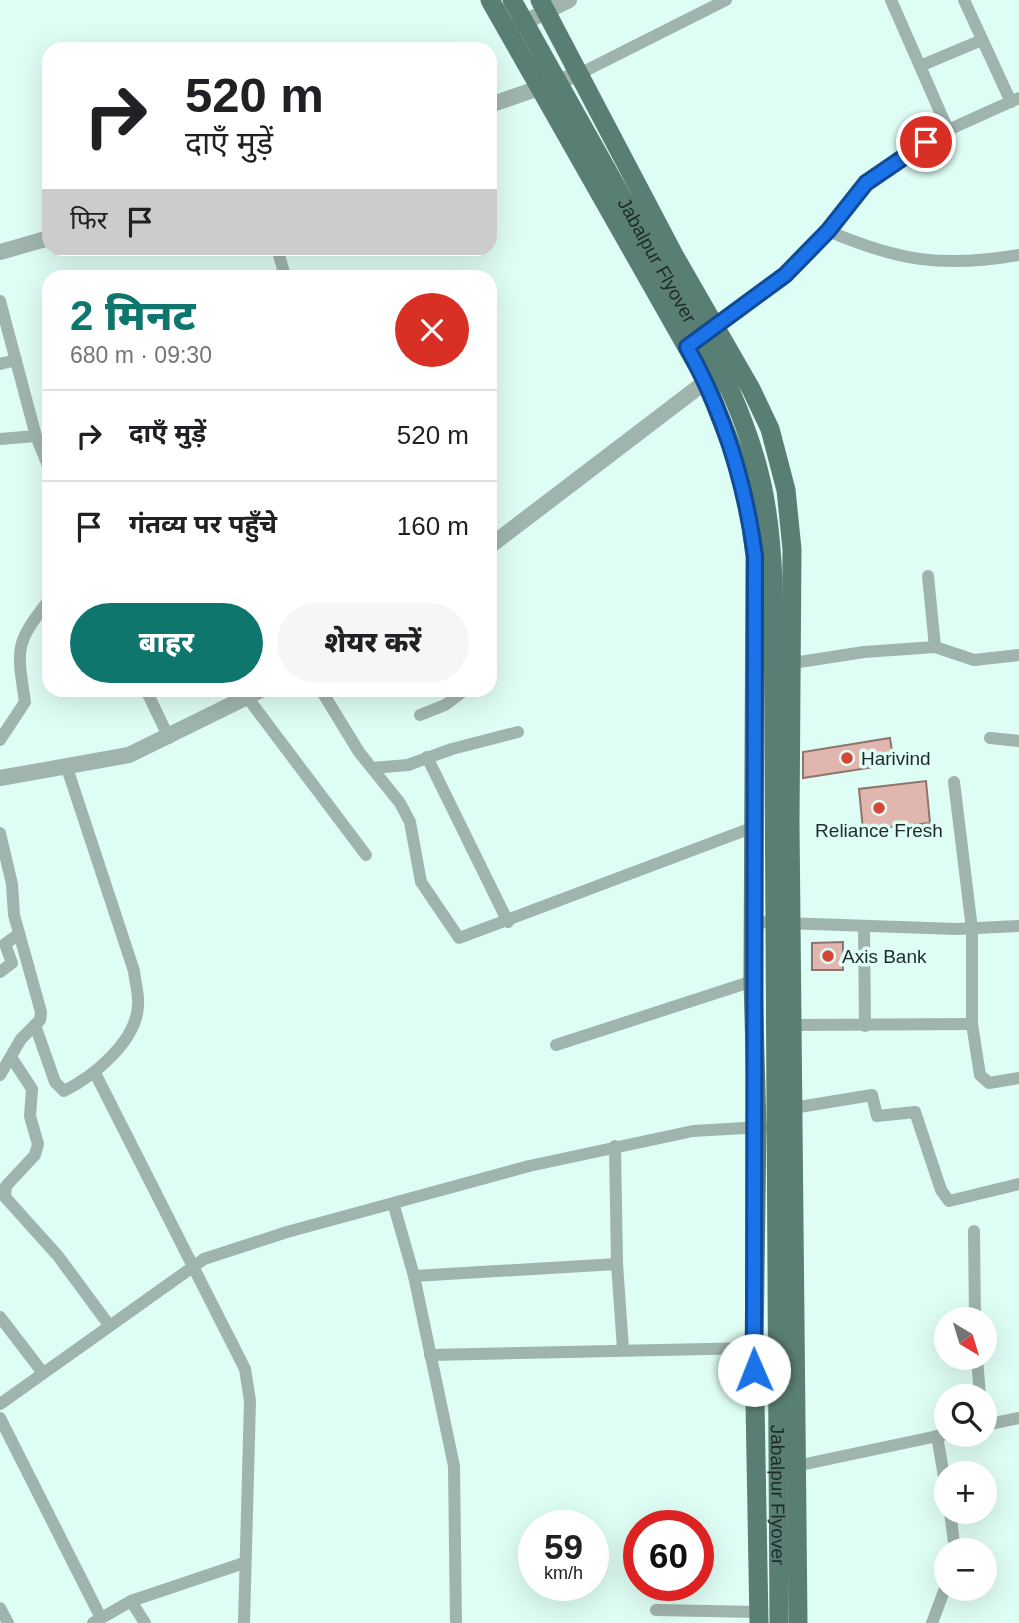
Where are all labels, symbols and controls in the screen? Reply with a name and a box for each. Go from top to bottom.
text: 520 m [185,68,324,122]
icon: right [70,70,161,161]
pin [896,112,956,172]
icon: arrive [907,123,945,161]
text: दाएँ मुड़ें [185,125,273,161]
street label: Jabalpur Flyover [614,194,701,327]
icon: arrive [121,203,159,241]
text: फिर [70,205,107,235]
text: 2 मिनट [70,292,195,339]
button: close [395,293,469,367]
text: 680 m · 09:30 [70,342,212,368]
icon: right [70,417,108,455]
text: दाएँ मुड़ें [129,418,206,448]
text: 520 m [397,420,469,450]
icon: arrive [70,508,108,546]
text: गंतव्य पर पहुँचे [129,509,277,539]
text: 160 m [397,511,469,541]
button: बाहर [70,603,263,683]
button: शेयर करें [277,603,469,683]
place label: Harivind [861,748,931,769]
marker: Harivind [839,750,855,766]
marker: Reliance Fresh [871,800,887,816]
place label: Reliance Fresh [815,820,943,841]
place label: Axis Bank [842,946,927,967]
marker: Axis Bank [820,948,836,964]
north arrow [934,1307,998,1370]
map controls [934,1307,997,1601]
position arrow [717,1333,791,1407]
button: search [934,1384,997,1447]
street label: Jabalpur Flyover [767,1425,789,1566]
button: + [934,1461,997,1524]
speed limit sign: 60 [623,1510,714,1601]
text: 59 [544,1527,583,1566]
button: − [934,1538,997,1601]
text: km/h [544,1563,583,1583]

